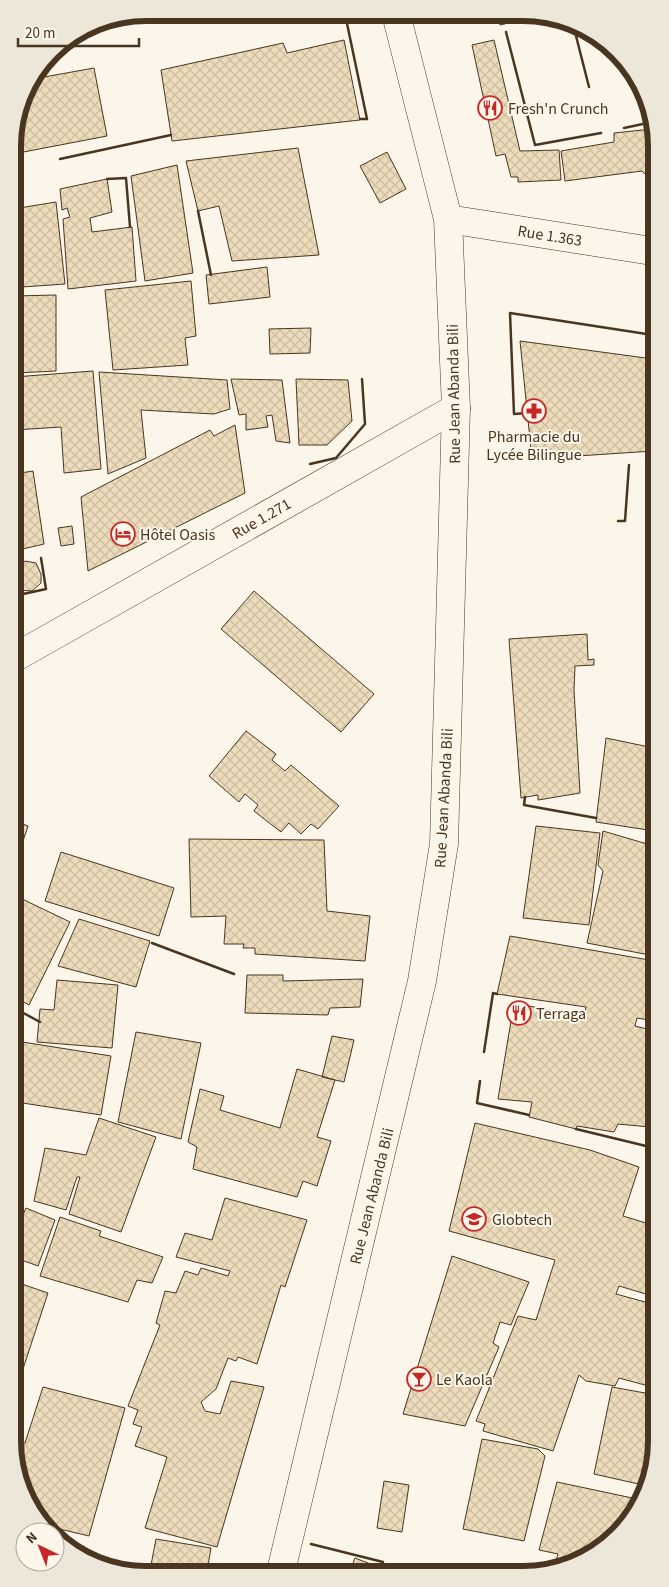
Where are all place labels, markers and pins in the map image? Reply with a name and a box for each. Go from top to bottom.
restaurant icon: Fresh'n Crunch [477,95,503,121]
place label: Fresh'n Crunch [508,98,608,120]
pharmacy icon: Pharmacie du Lycée Bilingue [521,398,547,424]
place label: Pharmacie du Lycée Bilingue [486,426,582,466]
hotel icon: Hôtel Oasis [110,521,136,547]
place label: Hôtel Oasis [140,524,216,546]
restaurant icon: Terraga [506,1000,532,1026]
place label: Terraga [536,1003,586,1025]
school or university icon: Globtech [461,1206,487,1232]
place label: Globtech [492,1209,552,1231]
bar icon: Le Kaola [406,1366,432,1392]
place label: Le Kaola [436,1369,493,1391]

